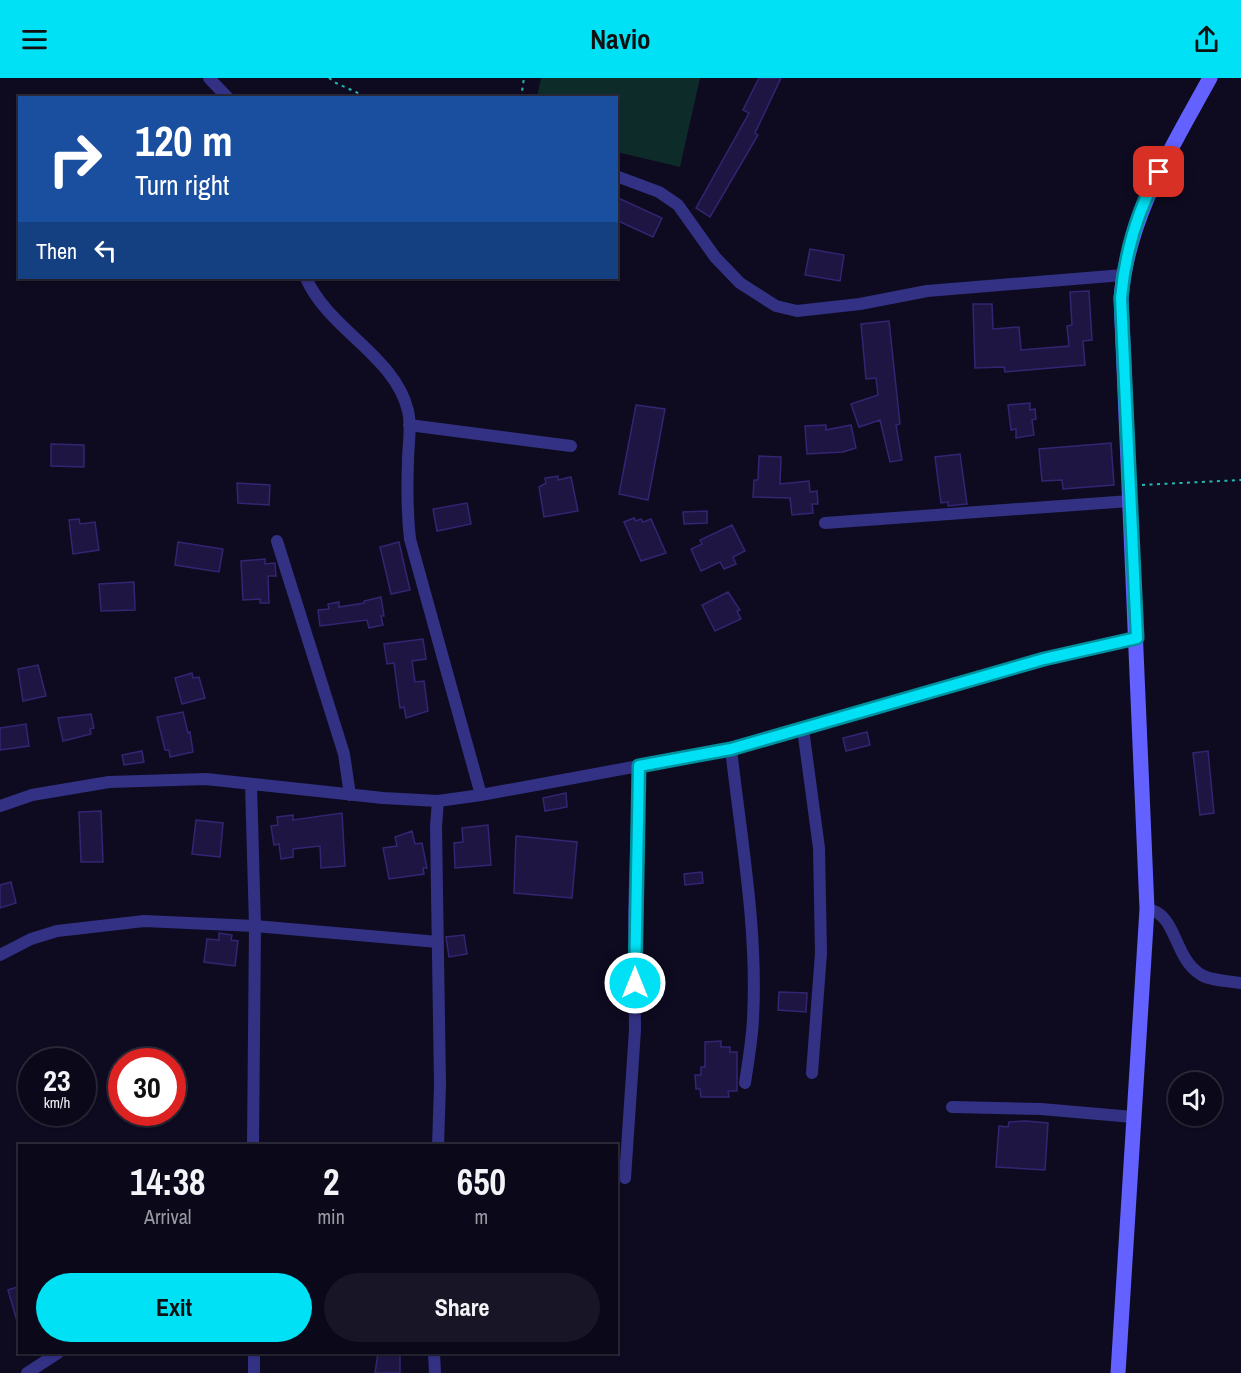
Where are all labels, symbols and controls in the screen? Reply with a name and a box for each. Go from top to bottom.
text: Navio [590,21,651,57]
icon: menu [18,23,51,56]
icon: share [1190,23,1223,56]
text: 120 m [135,113,233,169]
icon: right [36,120,114,198]
pin [1133,146,1184,197]
icon: arrive [1142,155,1175,188]
text: Turn right [135,167,229,203]
icon: left [89,234,122,267]
text: Then [36,236,77,266]
position arrow [603,951,667,1015]
speed limit sign: 30 [108,1048,186,1126]
text: 23 [43,1060,71,1100]
map controls [1168,1072,1222,1126]
button: sound [1168,1072,1222,1126]
text: km/h [44,1092,70,1113]
text: 14:38 [130,1158,205,1206]
text: 2 [323,1158,339,1206]
text: 650 [457,1158,506,1206]
text: Arrival [144,1203,191,1230]
text: min [317,1203,345,1230]
text: m [475,1203,488,1230]
button: Exit [36,1273,312,1342]
button: Share [324,1273,600,1342]

